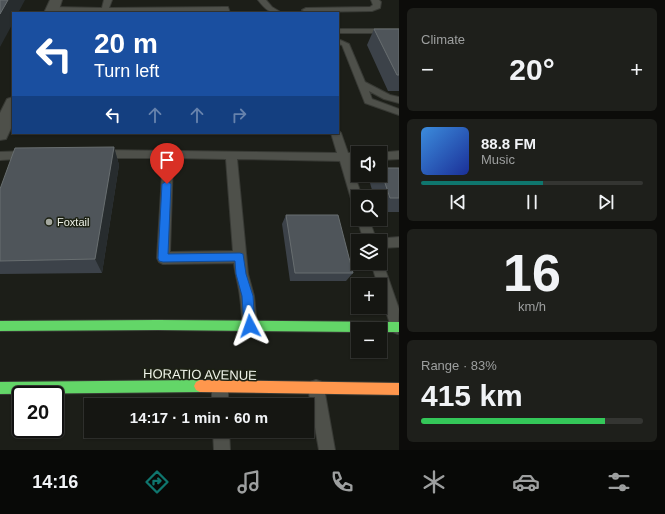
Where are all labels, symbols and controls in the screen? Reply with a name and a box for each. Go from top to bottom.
icon: left [28,28,80,80]
text: 20 m [94,28,158,59]
text: Climate [421,32,465,47]
text: 20° [509,53,555,86]
text: − [421,57,434,82]
text: + [630,57,643,82]
text: Turn left [94,61,159,81]
icon: left [102,104,124,126]
icon: ahead [144,104,166,126]
icon: ahead [186,104,208,126]
icon: right [228,104,250,126]
text: 88.8 FM [481,135,536,152]
pin [150,143,184,184]
map controls [351,146,387,358]
button: sound [351,146,387,182]
icon: arrive [156,149,178,171]
text: Music [481,152,515,167]
button: search [351,190,387,226]
icon: previous [447,191,469,213]
icon: pause [521,191,543,213]
icon: next [595,191,617,213]
place label: Foxtail [57,216,89,228]
marker: Foxtail [44,217,54,227]
button: layers [351,234,387,270]
text: 16 [503,244,561,302]
button: + [351,278,387,314]
text: km/h [518,299,546,314]
position arrow [229,305,271,347]
button: − [351,322,387,358]
text: Range · 83% [421,358,497,373]
street label: HORATIO AVENUE [143,366,257,383]
text: 415 km [421,379,523,412]
speed limit sign: 20 [12,386,64,438]
text: 14:17 · 1 min · 60 m [130,409,268,426]
icon: directions [143,468,171,496]
icon: music [235,468,263,496]
icon: phone [328,468,356,496]
icon: climate [420,468,448,496]
icon: car [512,468,540,496]
icon: filters [605,468,633,496]
text: 14:16 [32,472,78,492]

